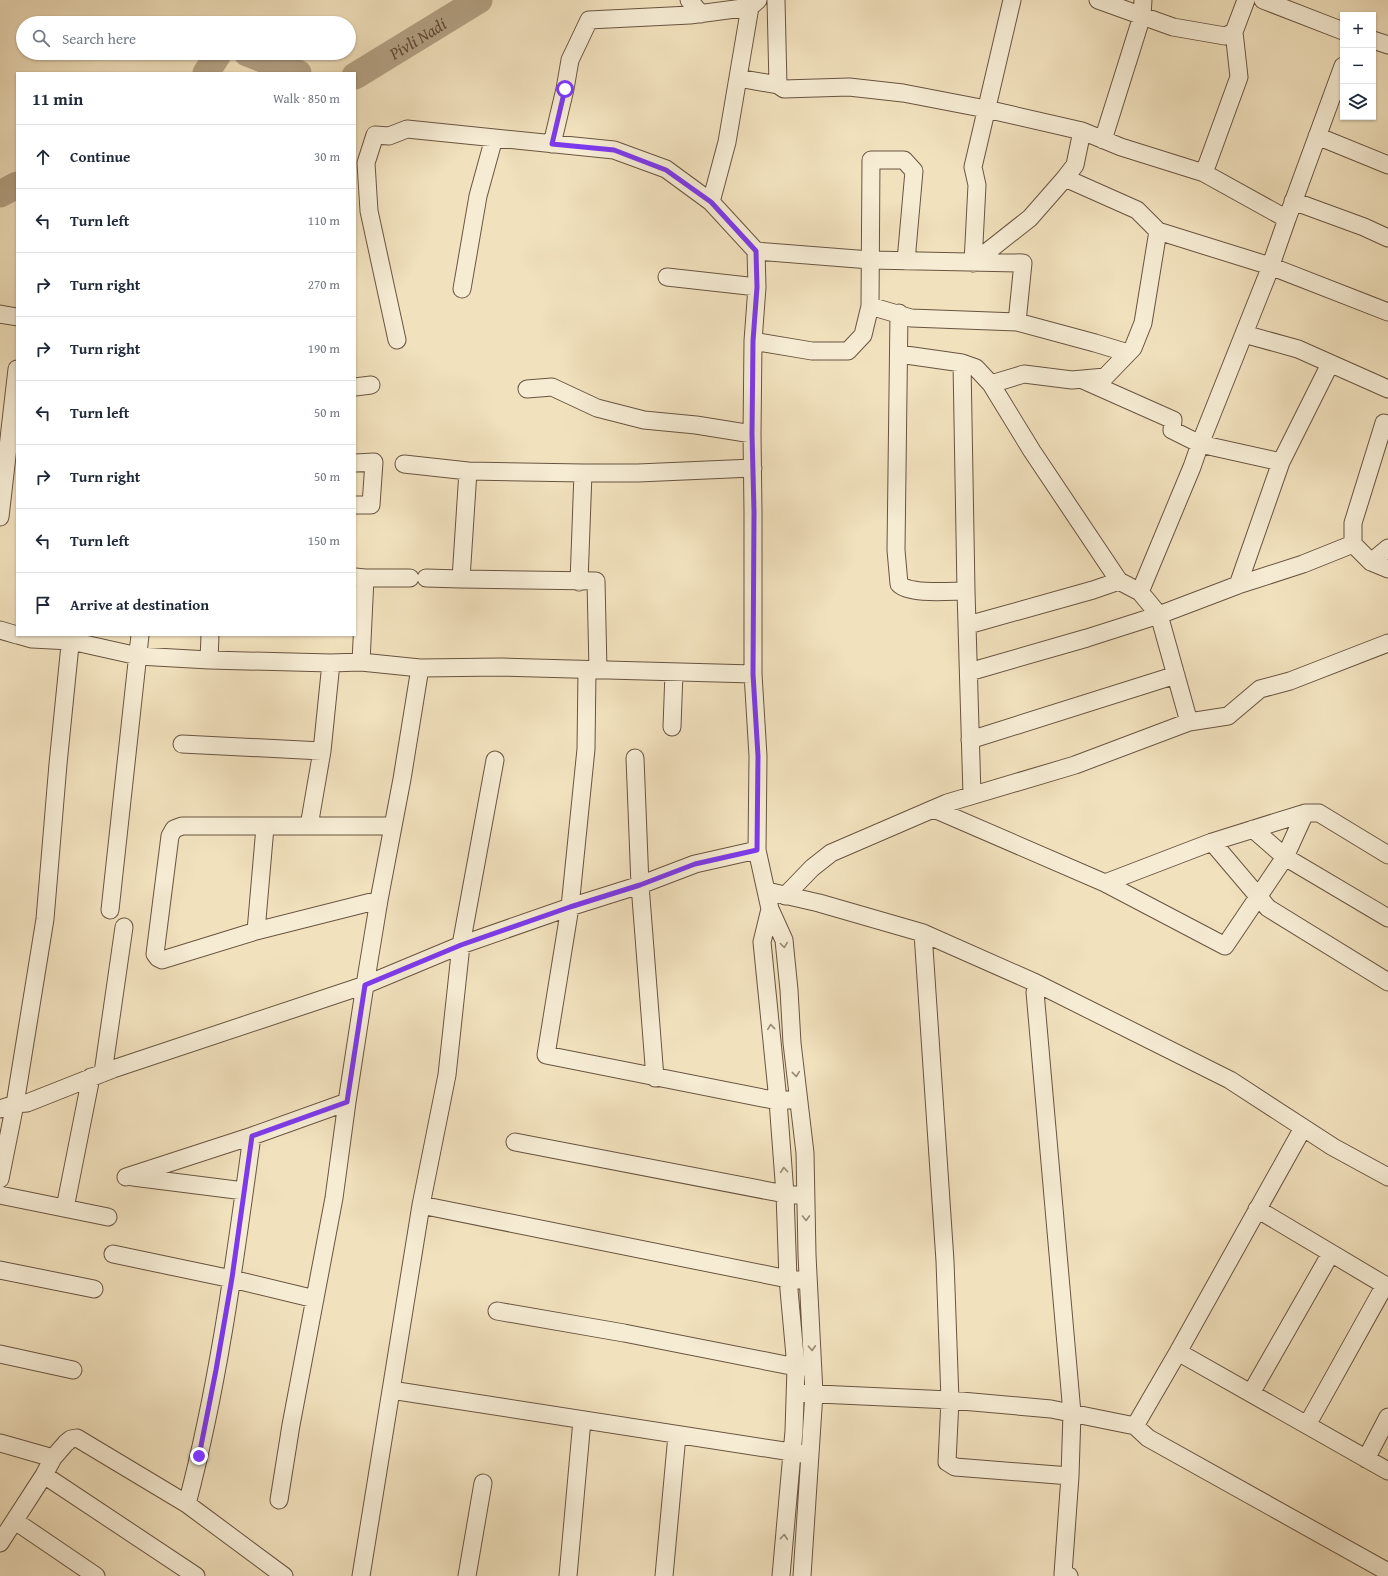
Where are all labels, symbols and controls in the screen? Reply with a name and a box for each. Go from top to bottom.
water label: Pivli Nadi [383,10,451,66]
map controls [1340,12,1376,120]
button: + [1340,12,1376,48]
search box [16,16,356,60]
icon: search [30,27,52,49]
text: Search here [62,28,136,49]
button: − [1340,48,1376,84]
route start [556,80,574,98]
button: layers [1340,84,1376,120]
text: 11 min [32,86,83,111]
text: Walk · 850 m [273,89,340,108]
icon: ahead [32,146,54,168]
text: Continue [70,146,131,167]
text: 30 m [314,147,340,166]
icon: left [32,210,54,232]
text: Turn left [70,210,129,231]
text: 110 m [308,211,340,230]
icon: right [32,274,54,296]
text: Turn right [70,274,141,295]
text: 270 m [308,275,340,294]
icon: right [32,338,54,360]
text: Turn right [70,338,141,359]
text: 190 m [308,339,340,358]
icon: left [32,402,54,424]
text: Turn left [70,402,129,423]
text: 50 m [314,403,340,422]
icon: right [32,466,54,488]
text: Turn right [70,466,141,487]
text: 50 m [314,467,340,486]
icon: left [32,530,54,552]
text: Turn left [70,530,129,551]
text: 150 m [308,531,340,550]
icon: arrive [32,594,54,616]
text: Arrive at destination [70,594,209,615]
one-way arrow [779,942,788,948]
one-way arrow [766,1024,775,1030]
one-way arrow [791,1071,800,1078]
one-way arrow [779,1167,788,1173]
one-way arrow [802,1215,811,1221]
one-way arrow [808,1345,817,1351]
route end [190,1447,208,1465]
one-way arrow [780,1534,789,1540]

